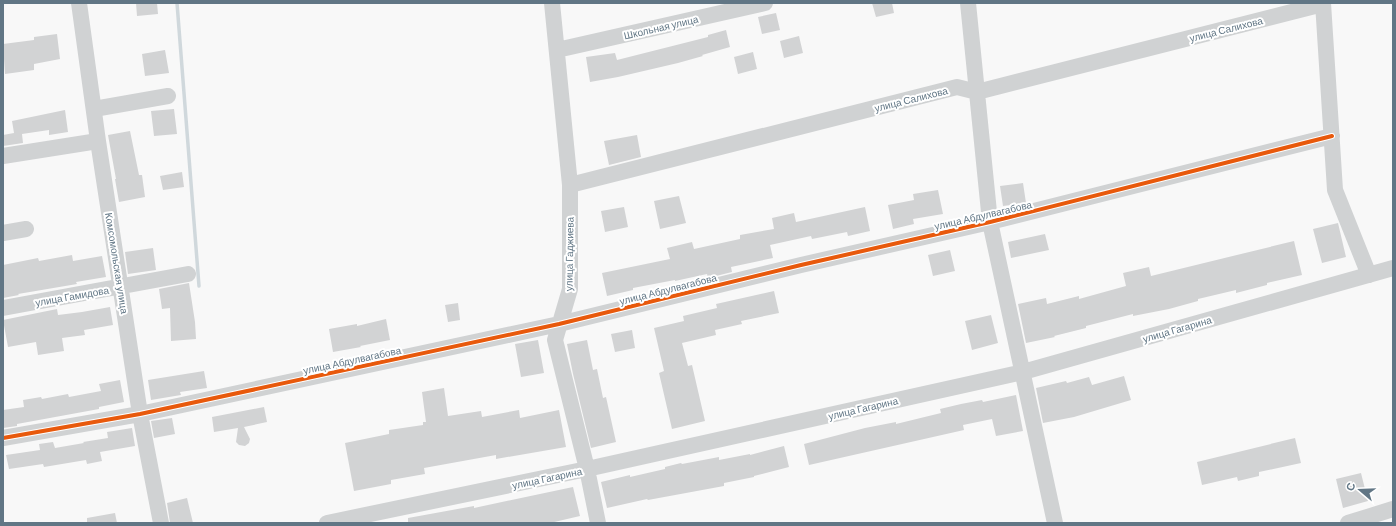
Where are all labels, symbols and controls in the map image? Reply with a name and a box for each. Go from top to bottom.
street label: Школьная улица [623,13,700,41]
street label: улица Салихова [1188,14,1264,44]
street label: улица Салихова [873,84,949,114]
street label: улица Абдулвагабова [933,198,1033,232]
street label: Комсомольская улица [103,212,131,315]
street label: улица Гаджиева [562,216,576,291]
street label: улица Абдулвагабова [618,271,718,307]
street label: улица Гамидова [34,284,110,308]
street label: улица Гагарина [1141,313,1213,345]
street label: улица Абдулвагабова [302,344,402,376]
street label: улица Гагарина [827,394,899,422]
street label: улица Гагарина [511,465,583,491]
north arrow [1340,470,1380,510]
text: С [1343,481,1358,492]

